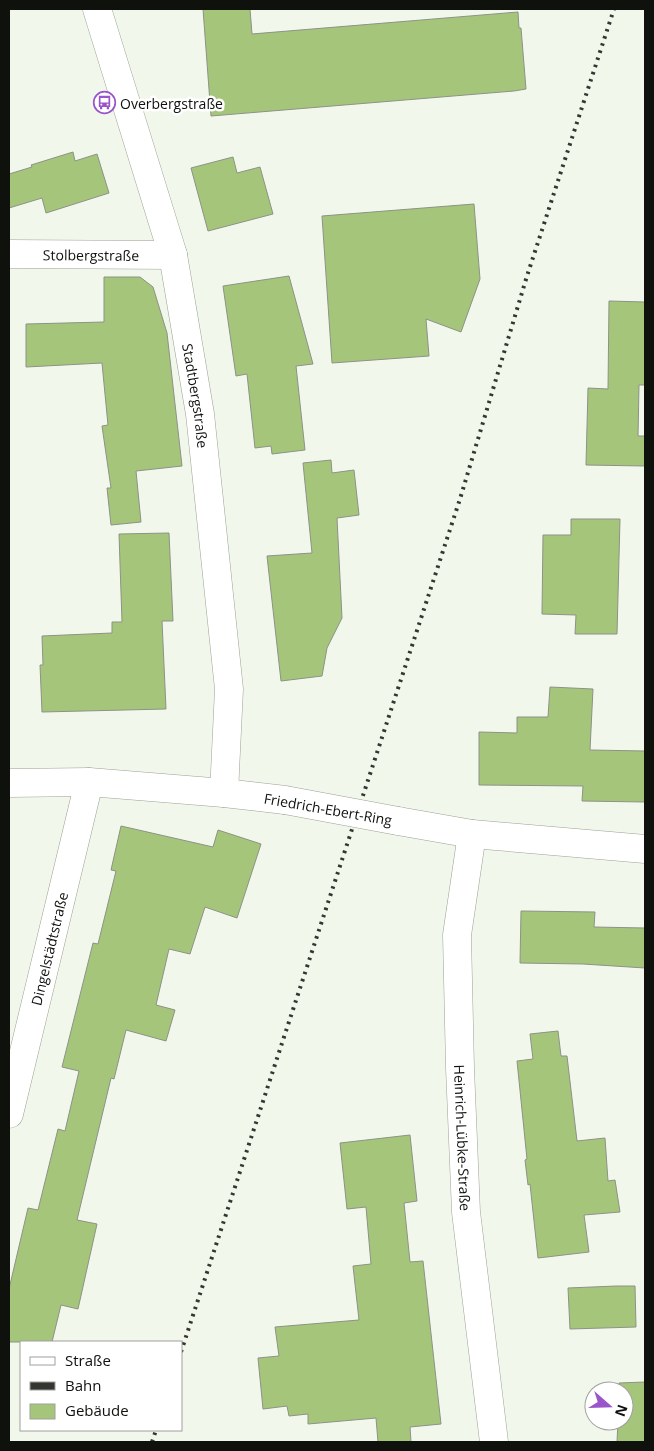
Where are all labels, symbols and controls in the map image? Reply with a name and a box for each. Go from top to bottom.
bus stop icon: Overbergstraße [92,91,116,115]
place label: Overbergstraße [120,94,223,113]
street label: Stolbergstraße [43,245,139,264]
street label: Stadtbergstraße [179,342,213,449]
street label: Friedrich-Ebert-Ring [262,788,394,830]
street label: Dingelstädtstraße [26,890,72,1007]
street label: Heinrich-Lübke-Straße [450,1064,475,1211]
legend [20,1341,182,1431]
text: Straße [65,1350,111,1370]
text: Bahn [65,1375,101,1395]
north arrow [584,1381,634,1431]
text: Gebäude [65,1400,129,1420]
text: N [611,1402,633,1419]

